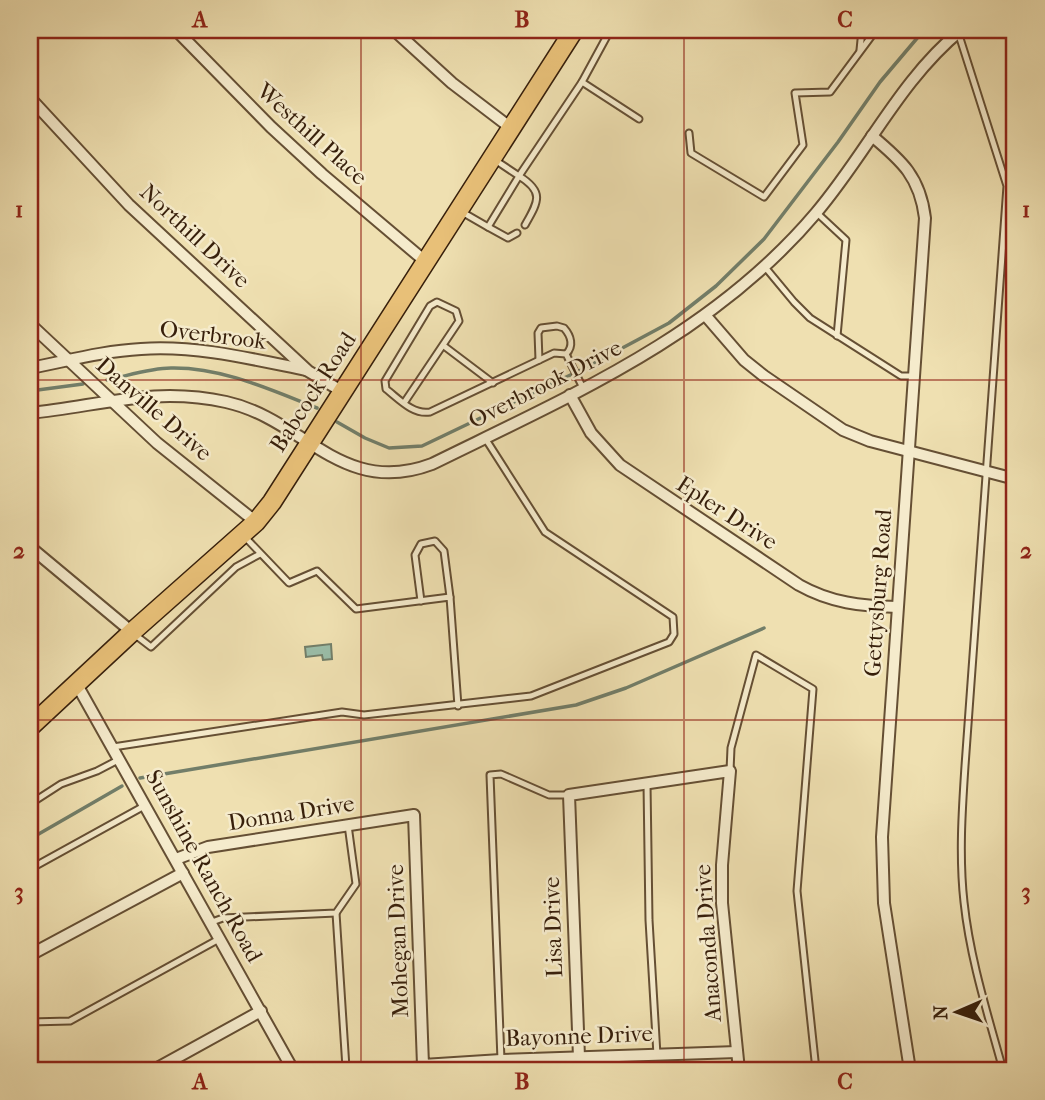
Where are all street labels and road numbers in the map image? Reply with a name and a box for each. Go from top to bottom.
street label: Westhill Place [251,77,373,191]
street label: Northill Drive [135,178,255,294]
street label: Overbrook [158,315,269,355]
street label: Babcock Road [264,327,362,457]
street label: Overbrook Drive [464,334,626,434]
street label: Danville Drive [91,351,217,467]
street label: Epler Drive [672,470,782,556]
street label: Gettysburg Road [859,508,897,678]
street label: Sunshine Ranch Road [140,765,268,967]
street label: Donna Drive [226,790,356,836]
street label: Anaconda Drive [689,863,727,1024]
street label: Mohegan Drive [382,864,414,1018]
street label: Lisa Drive [538,876,568,978]
street label: Bayonne Drive [505,1020,653,1052]

